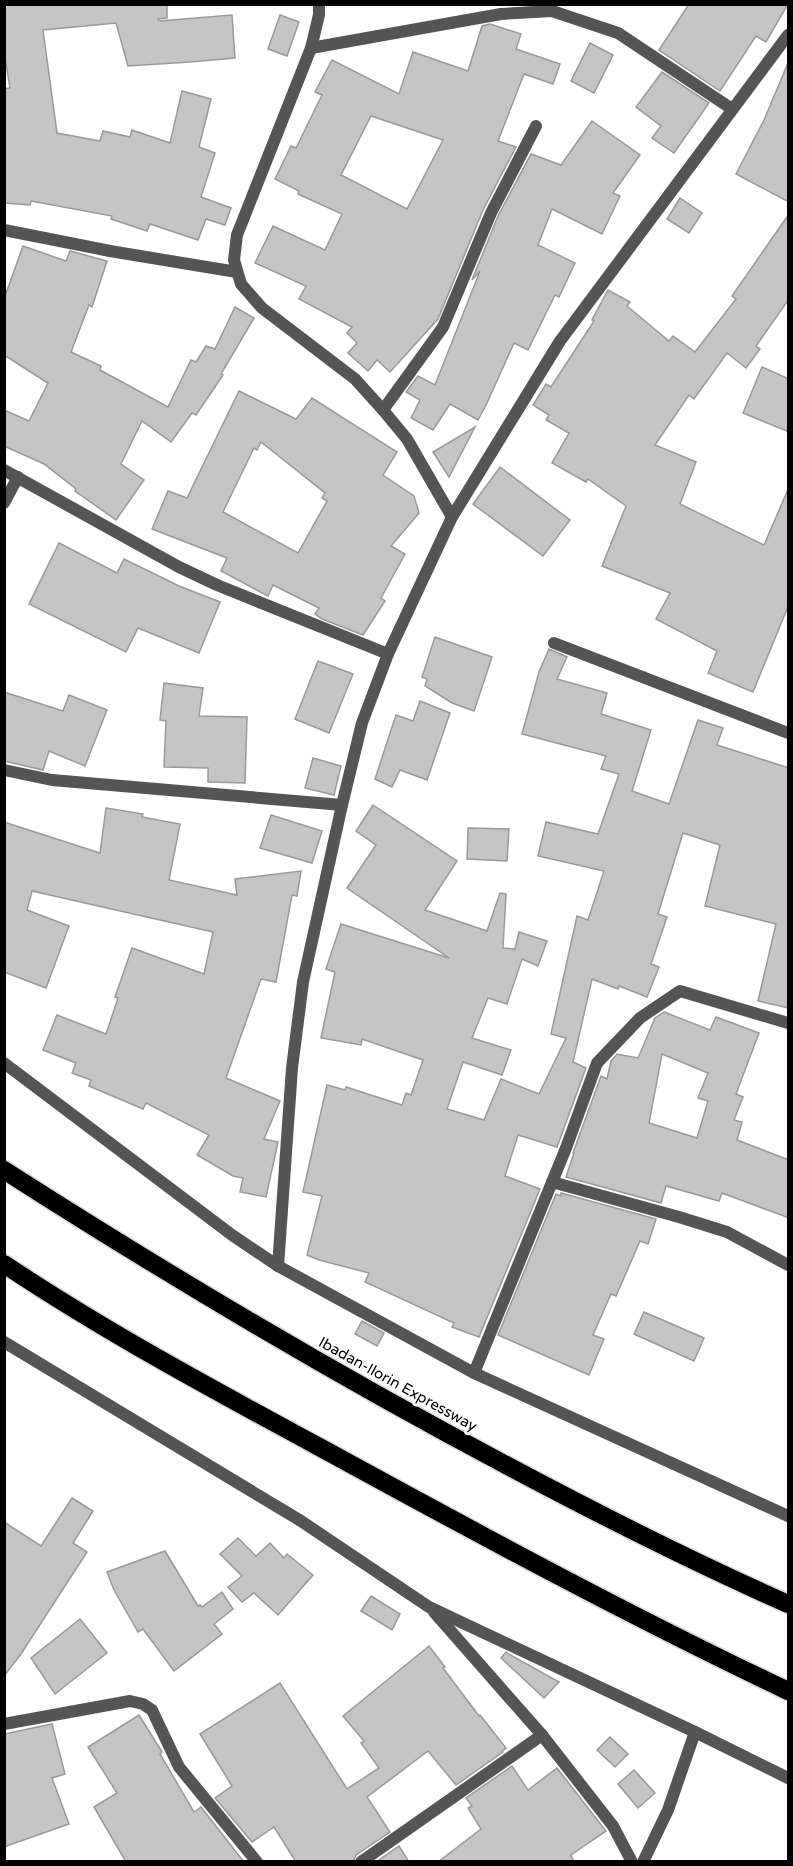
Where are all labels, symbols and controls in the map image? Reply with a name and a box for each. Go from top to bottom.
street label: Ibadan-Ilorin Expressway [316,1333,480,1435]

